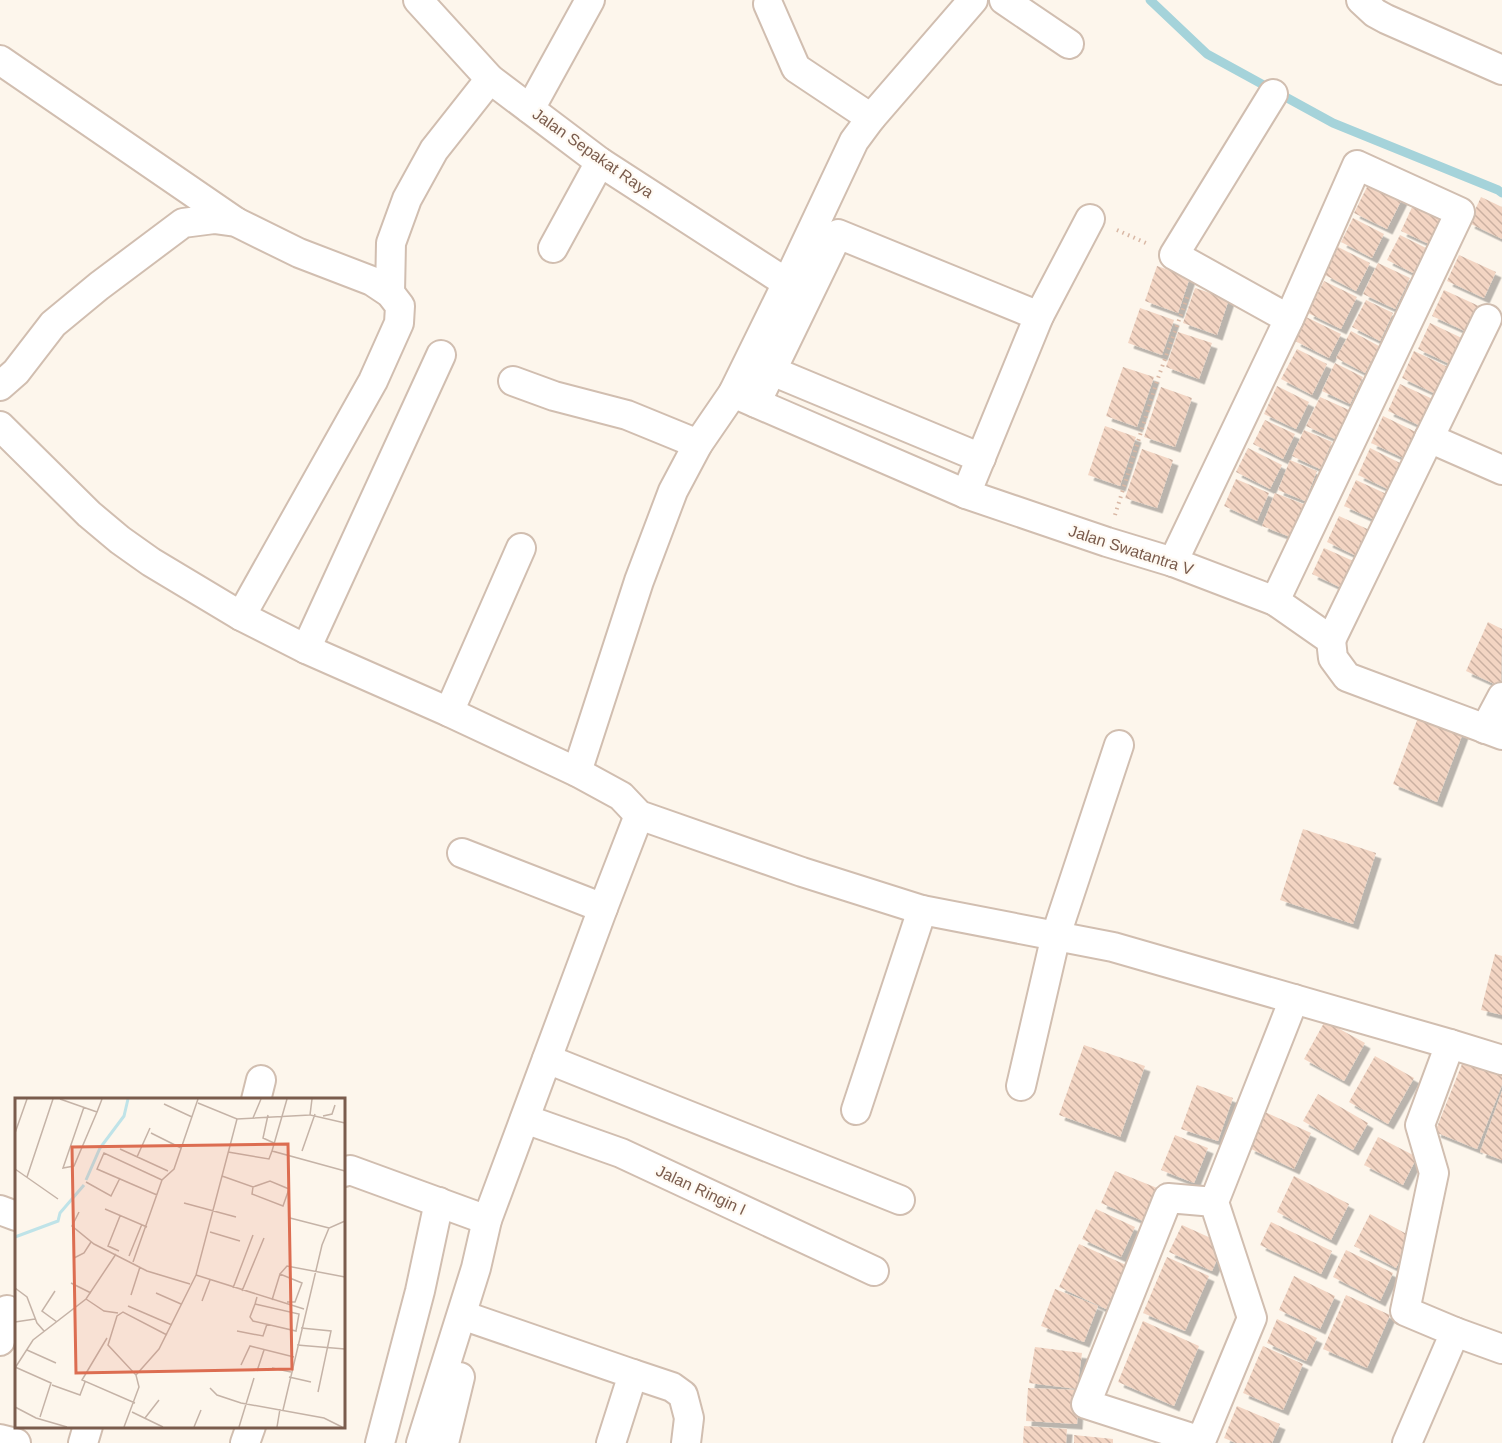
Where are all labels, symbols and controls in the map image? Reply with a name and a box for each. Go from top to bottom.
street label: Jalan Sepakat Raya [529,105,657,201]
street label: Jalan Swatantra V [1067,522,1196,578]
inset map [15,1098,345,1428]
street label: Jalan Ringin I [653,1162,749,1218]

